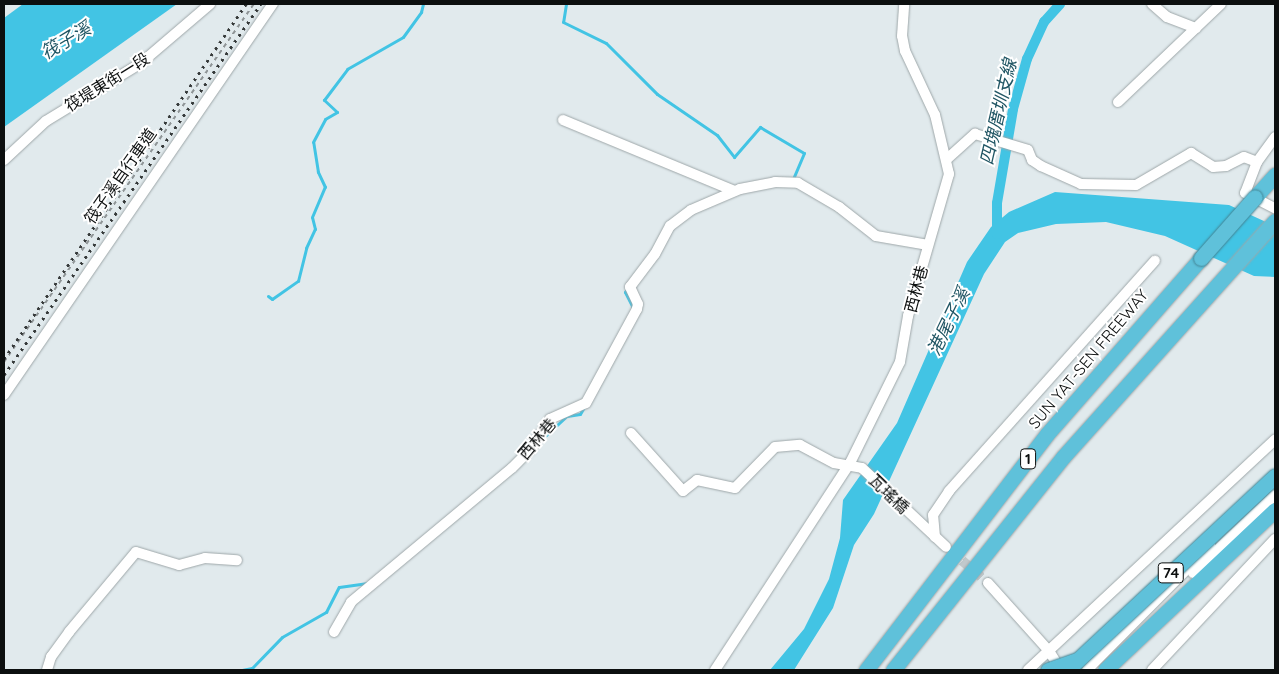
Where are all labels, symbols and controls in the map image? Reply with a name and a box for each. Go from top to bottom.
water label: 筏子溪 [37,18,95,64]
street label: 筏堤東街一段 [61,48,153,116]
water label: 四塊厝圳支線 [976,57,1022,167]
street label: 筏子溪自行車道 [80,125,160,227]
street label: 西林巷 [901,263,931,315]
water label: 港尾子溪 [924,285,974,359]
street label: SUN YAT-SEN FREEWAY [1024,285,1152,433]
street label: 西林巷 [514,414,560,464]
road number: 1 [1019,446,1037,472]
street label: 瓦瑤橋 [865,470,913,518]
road number: 74 [1157,560,1185,586]

